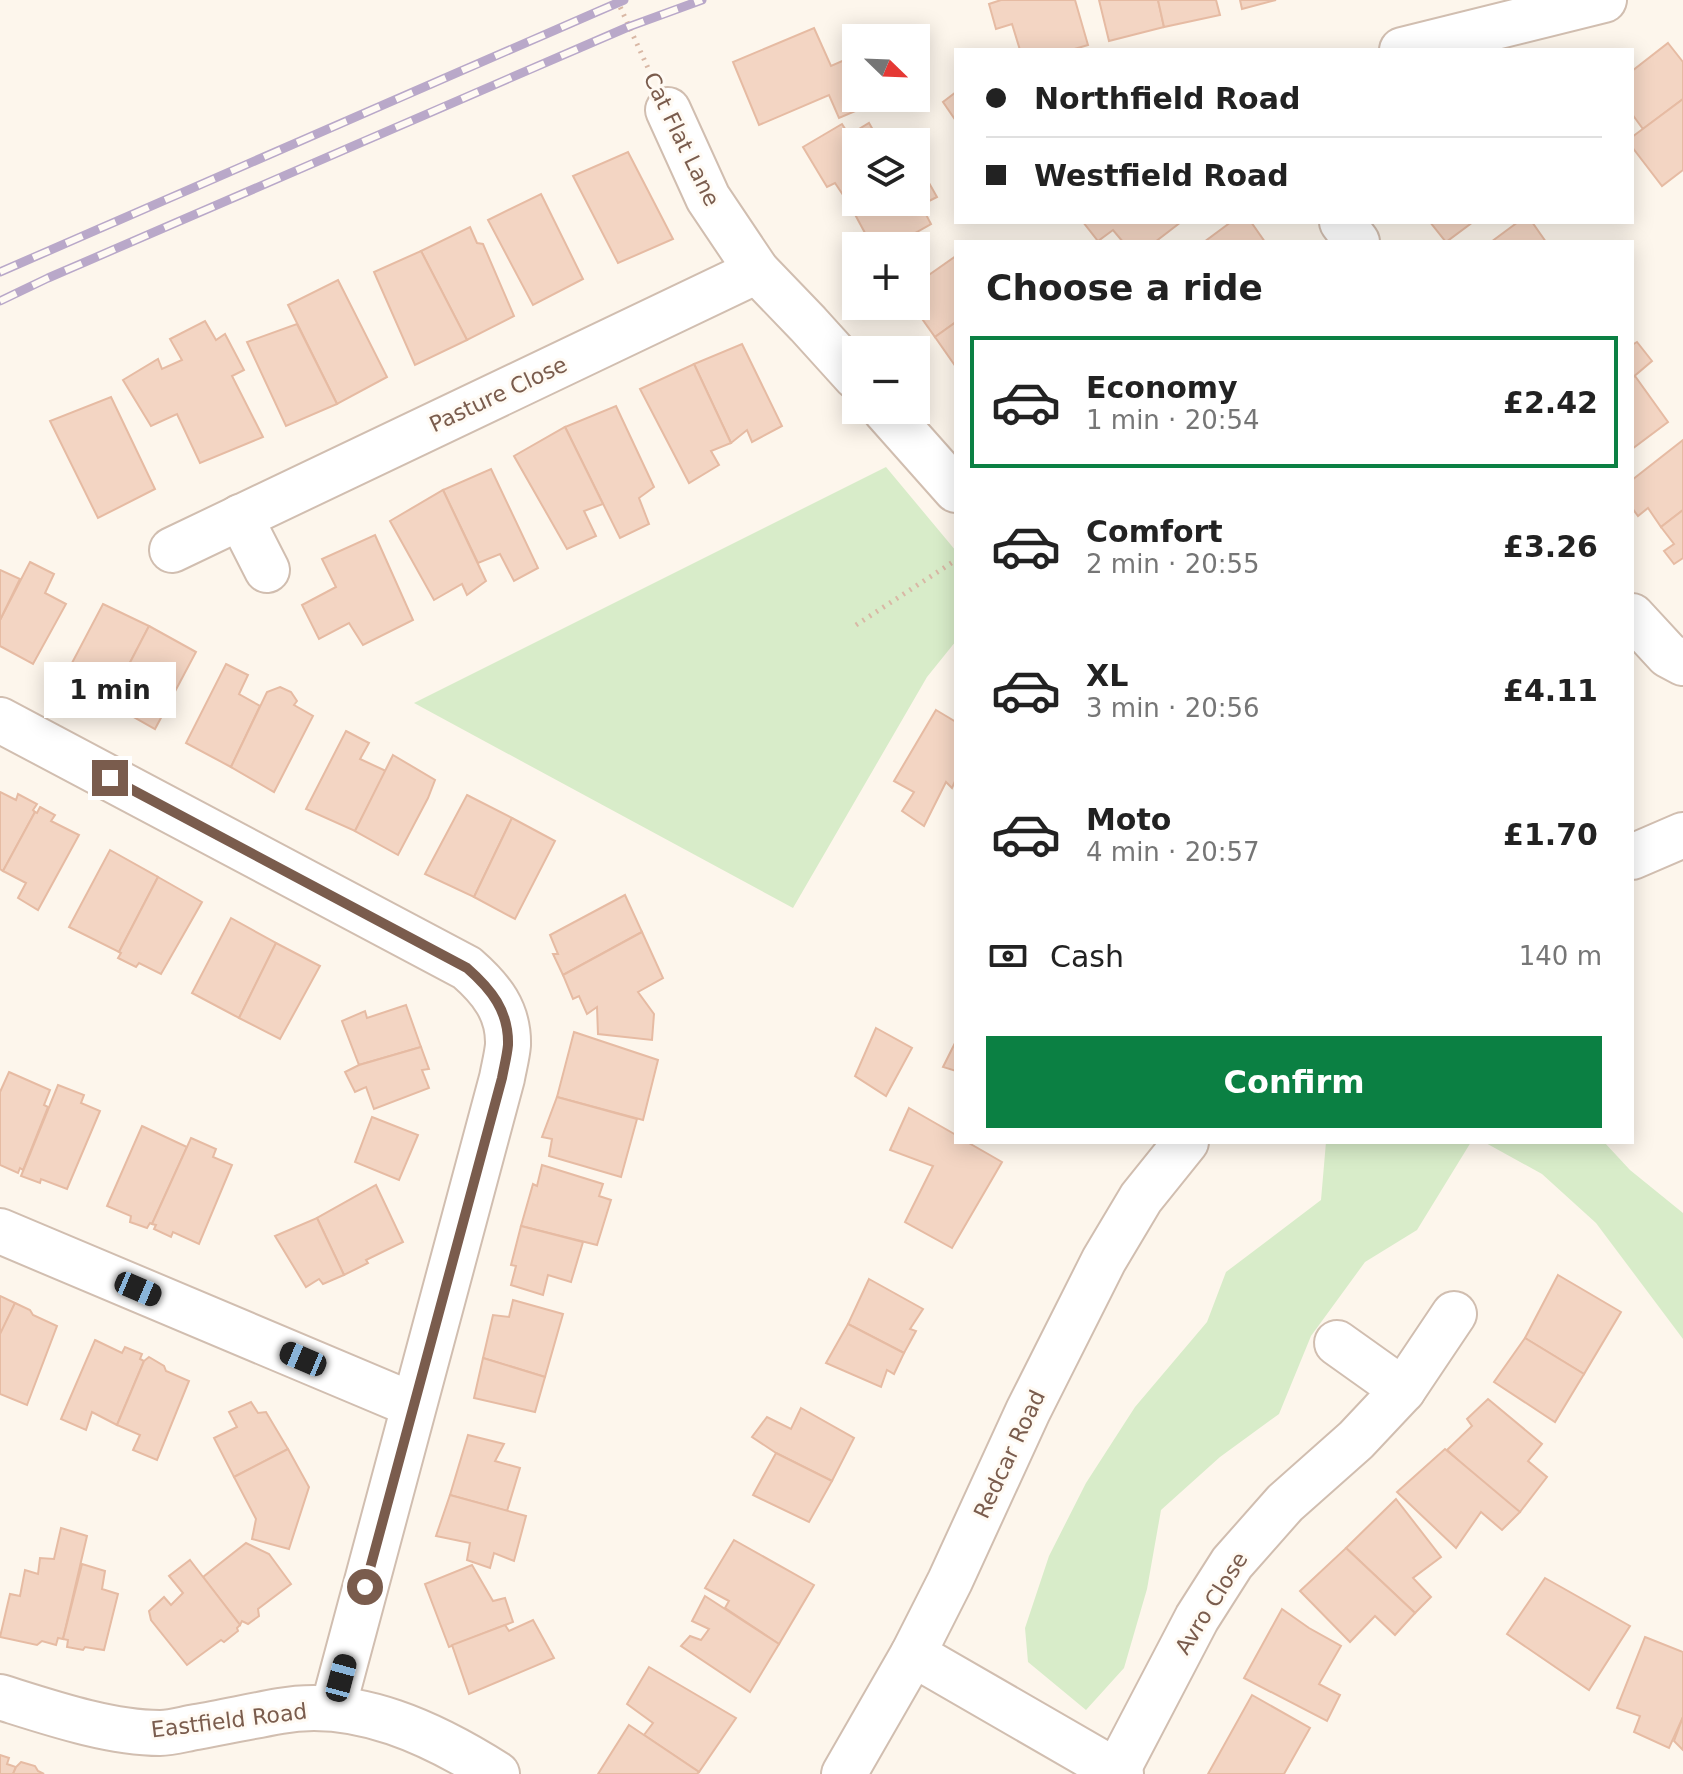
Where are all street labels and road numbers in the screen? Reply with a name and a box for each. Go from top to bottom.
street label: Cat Flat Lane [638,68,725,210]
street label: Pasture Close [425,352,571,437]
street label: Redcar Road [969,1386,1050,1522]
street label: Avro Close [1170,1548,1253,1659]
street label: Eastfield Road [150,1699,309,1742]

